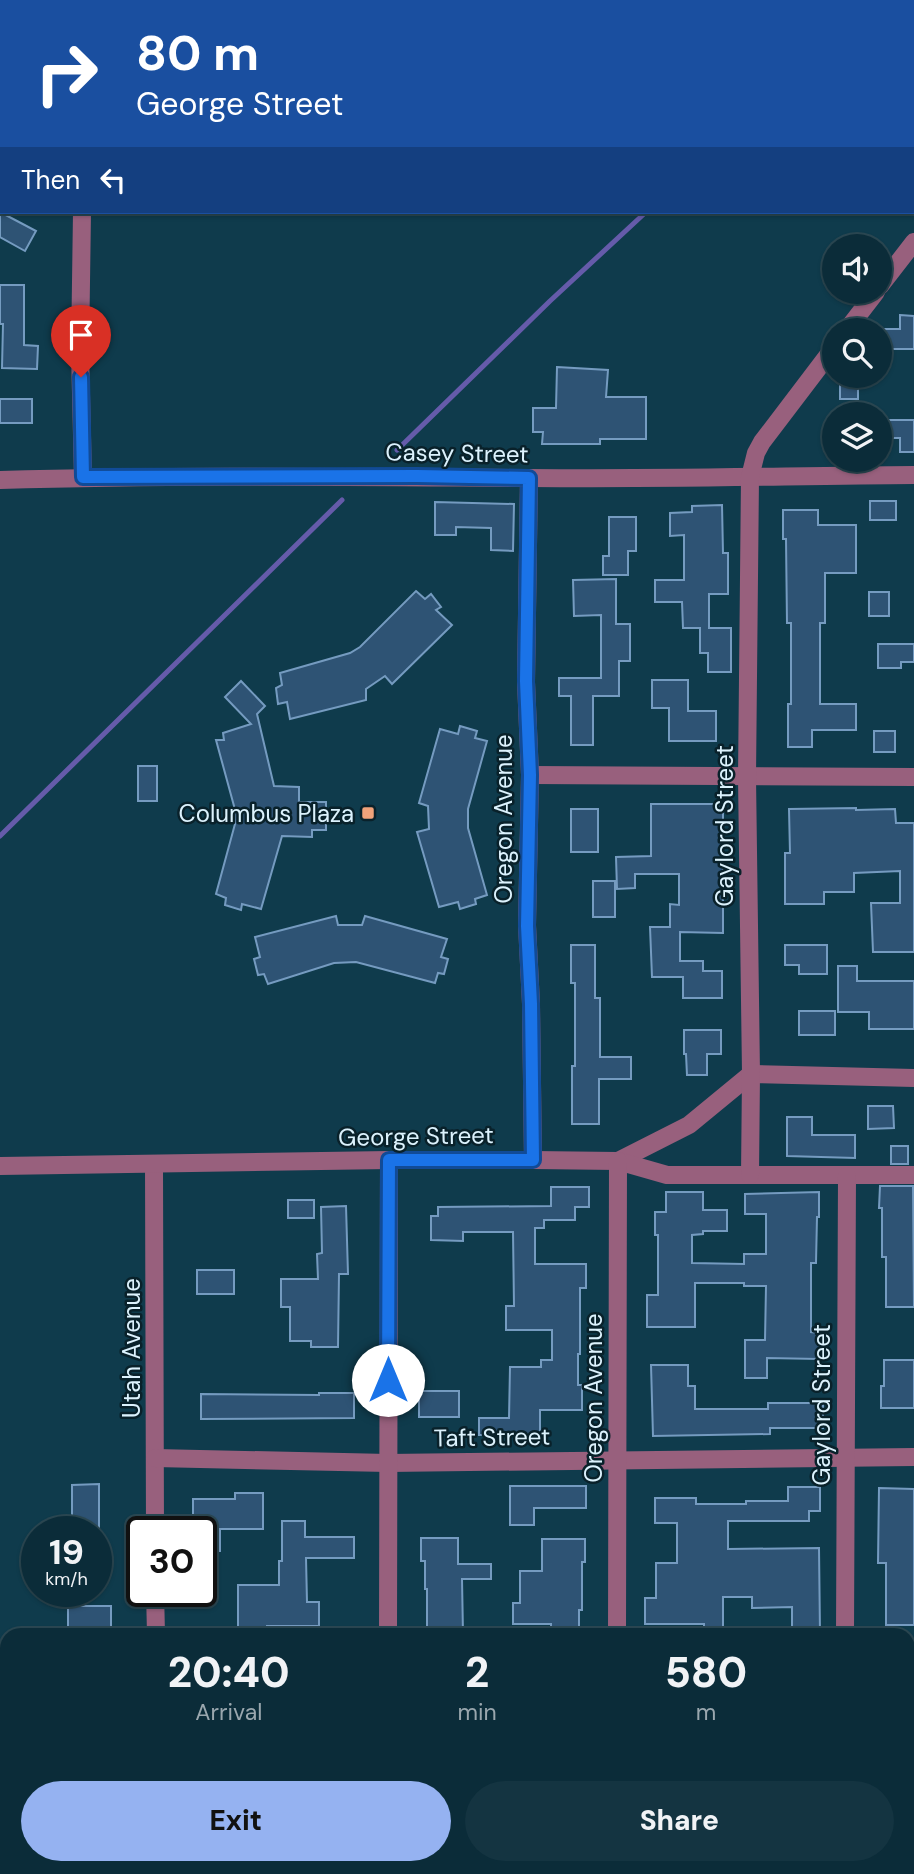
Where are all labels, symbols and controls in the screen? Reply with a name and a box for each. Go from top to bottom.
text: 80 m [136,21,259,85]
icon: right [21,28,112,119]
text: George Street [136,83,343,125]
icon: left [94,161,132,199]
text: Then [21,163,80,197]
map controls [822,234,892,472]
button: sound [822,234,892,304]
pin [51,305,111,377]
icon: arrive [62,316,100,354]
button: search [822,318,892,388]
button: layers [822,402,892,472]
street label: Casey Street [385,436,529,470]
street label: Oregon Avenue [488,734,519,904]
street label: Gaylord Street [709,745,740,907]
place label: Columbus Plaza [178,798,354,829]
marker: Columbus Plaza [360,805,376,821]
street label: George Street [338,1119,494,1153]
street label: Utah Avenue [116,1278,147,1418]
street label: Oregon Avenue [578,1313,609,1483]
street label: Gaylord Street [806,1324,837,1486]
position arrow [351,1343,425,1417]
street label: Taft Street [433,1420,551,1454]
speed limit sign: 30 [126,1516,217,1607]
text: 19 [49,1529,84,1575]
text: km/h [45,1567,88,1591]
text: 20:40 [168,1645,290,1700]
text: 2 [465,1645,489,1700]
text: 580 [665,1645,747,1700]
text: Arrival [195,1697,262,1727]
text: min [458,1697,497,1727]
text: m [696,1697,716,1727]
button: Exit [21,1781,451,1861]
button: Share [465,1781,894,1861]

